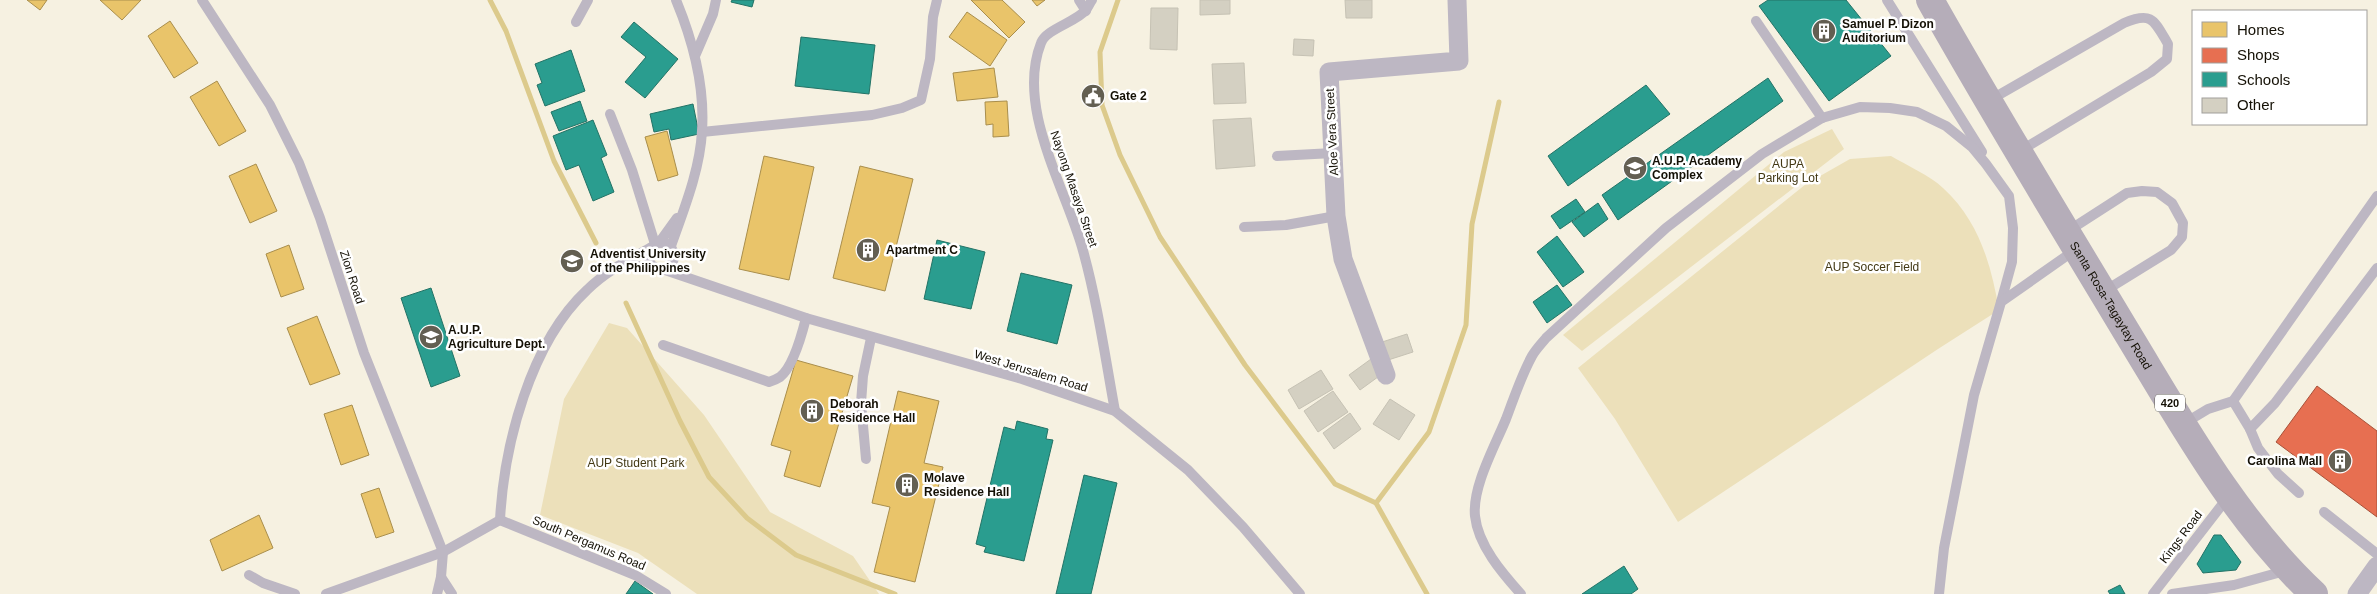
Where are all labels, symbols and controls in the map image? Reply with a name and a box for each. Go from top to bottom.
legend [2192,10,2367,125]
place label: Samuel P. Dizon Auditorium [1842,17,1934,45]
building icon: Samuel P. Dizon Auditorium [1811,18,1837,44]
text: Homes [2237,21,2285,38]
text: Shops [2237,46,2280,63]
text: Schools [2237,71,2290,88]
public building icon: Gate 2 [1080,83,1106,109]
street label: Aloe Vera Street [1323,87,1341,176]
place label: Gate 2 [1110,89,1147,103]
text: Other [2237,96,2275,113]
street label: Nayong Masaya Street [1048,129,1101,250]
place label: A.U.P. Academy Complex [1652,154,1742,182]
school or university icon: A.U.P. Academy Complex [1622,155,1648,181]
park label: AUPA Parking Lot [1758,157,1819,185]
building icon: Apartment C [855,237,881,263]
street label: Santa Rosa-Tagaytay Road [2067,239,2155,372]
place label: Apartment C [886,243,958,257]
place label: Adventist University of the Philippines [590,247,706,275]
school or university icon: Adventist University of the Philippines [559,248,585,274]
street label: Zion Road [337,249,367,305]
park label: AUP Soccer Field [1825,260,1919,274]
place label: A.U.P. Agriculture Dept. [448,323,545,351]
school or university icon: A.U.P. Agriculture Dept. [418,324,444,350]
street label: West Jerusalem Road [973,347,1089,395]
road number: 420 [2155,394,2185,412]
place label: Deborah Residence Hall [830,397,915,425]
building icon: Deborah Residence Hall [799,398,825,424]
building icon: Carolina Mall [2327,448,2353,474]
place label: Carolina Mall [2247,454,2322,468]
park label: AUP Student Park [587,456,686,470]
place label: Molave Residence Hall [924,471,1009,499]
building icon: Molave Residence Hall [894,472,920,498]
street label: Kings Road [2157,508,2205,566]
street label: South Pergamus Road [530,513,648,573]

